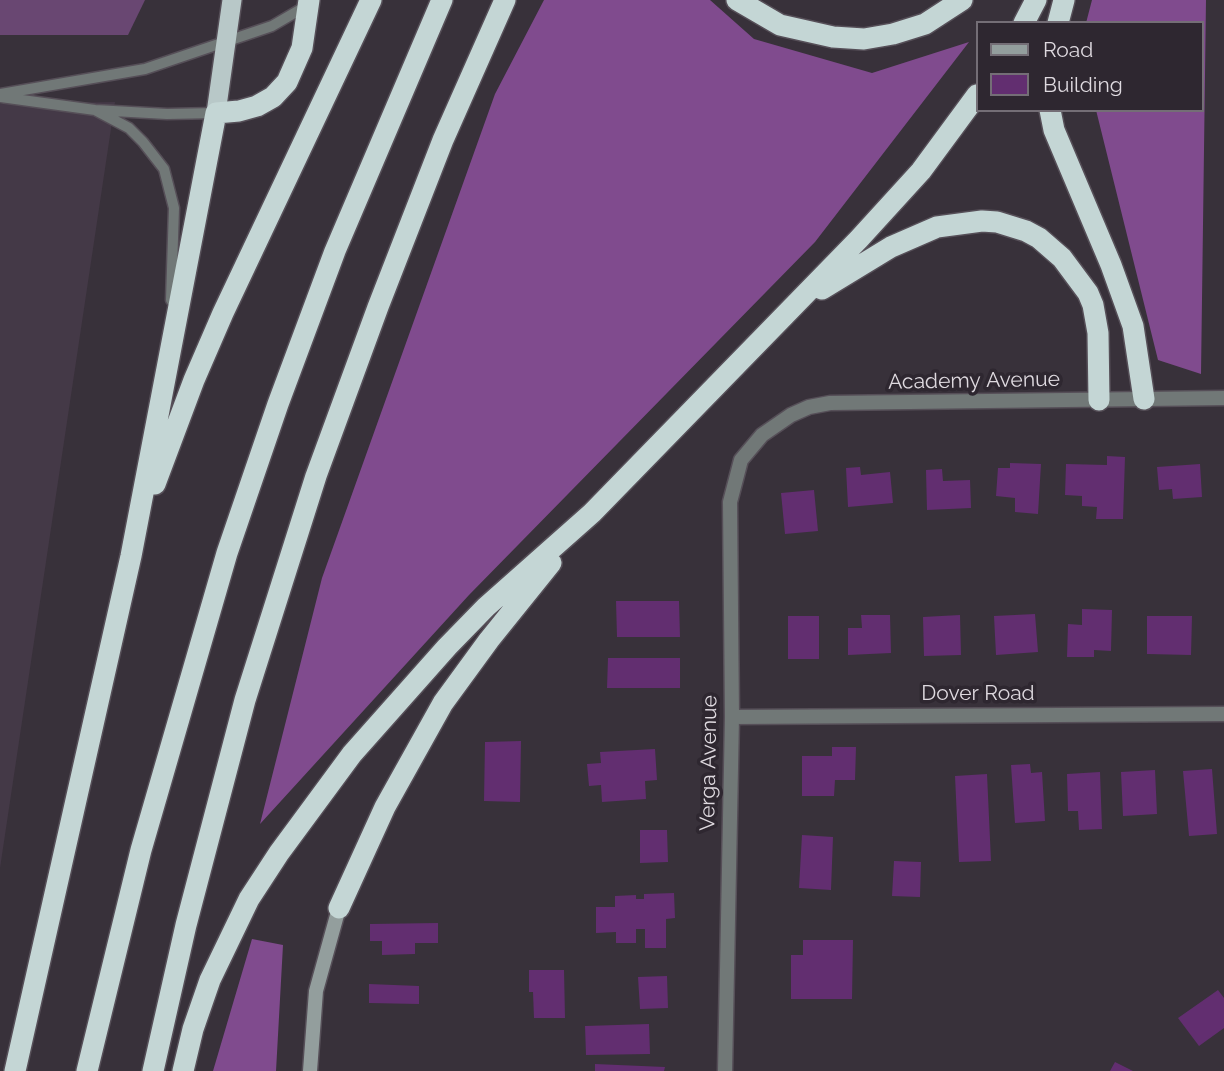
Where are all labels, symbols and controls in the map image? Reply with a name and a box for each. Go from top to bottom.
legend [976,21,1203,112]
text: Road [1043,37,1093,62]
text: Building [1043,72,1123,97]
street label: Academy Avenue [888,367,1060,395]
street label: Dover Road [921,681,1035,707]
street label: Verga Avenue [695,695,723,831]

